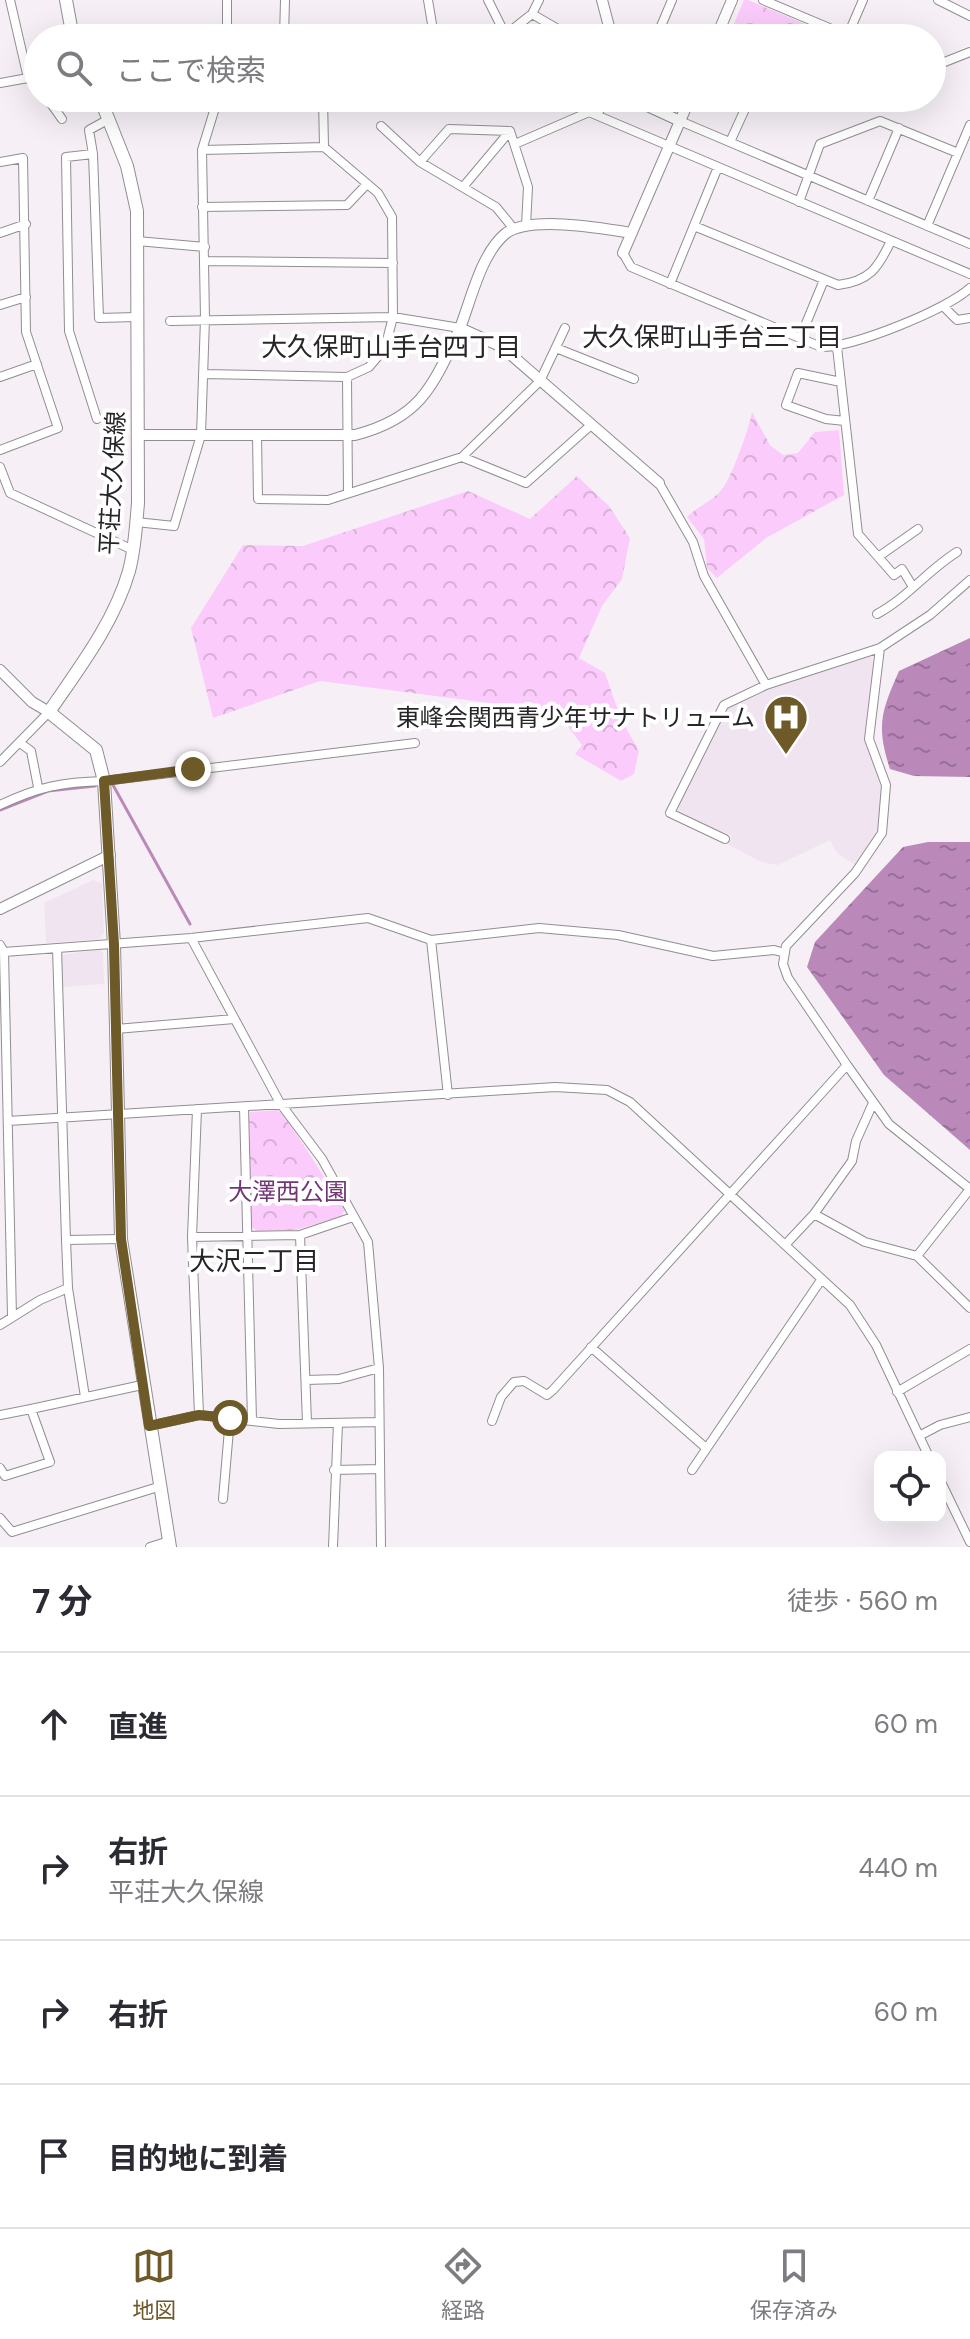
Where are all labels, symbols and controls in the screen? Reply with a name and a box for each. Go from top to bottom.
search box [24,24,946,112]
icon: search [52,46,96,90]
text: ここで検索 [116,51,266,90]
district label: 大久保町山手台三丁目 [582,320,842,354]
district label: 大久保町山手台四丁目 [261,330,521,364]
street label: 平荘大久保線 [93,410,131,556]
hospital icon: 東峰会関西青少年サナトリューム [762,693,810,756]
place label: 東峰会関西青少年サナトリューム [396,702,755,733]
route end [175,751,211,787]
park label: 大澤西公園 [228,1176,348,1207]
district label: 大沢二丁目 [189,1244,319,1278]
route start [212,1400,248,1436]
map controls [874,1451,946,1523]
button: locate [874,1451,946,1523]
text: 7 分 [32,1579,92,1624]
text: 徒歩 · 560 m [787,1584,938,1618]
icon: ahead [32,1702,76,1746]
text: 直進 [108,1707,168,1746]
text: 60 m [874,1707,938,1741]
text: 右折 [108,1832,168,1871]
icon: right [32,1846,76,1890]
text: 440 m [859,1851,938,1885]
text: 平荘大久保線 [108,1875,264,1909]
icon: right [32,1990,76,2034]
text: 右折 [108,1995,168,2034]
text: 60 m [874,1995,938,2029]
icon: arrive [32,2134,76,2178]
text: 目的地に到着 [108,2139,288,2178]
tab: 地図 [132,2244,176,2325]
tab: 経路 [441,2244,485,2325]
tab: 保存済み [750,2244,838,2325]

